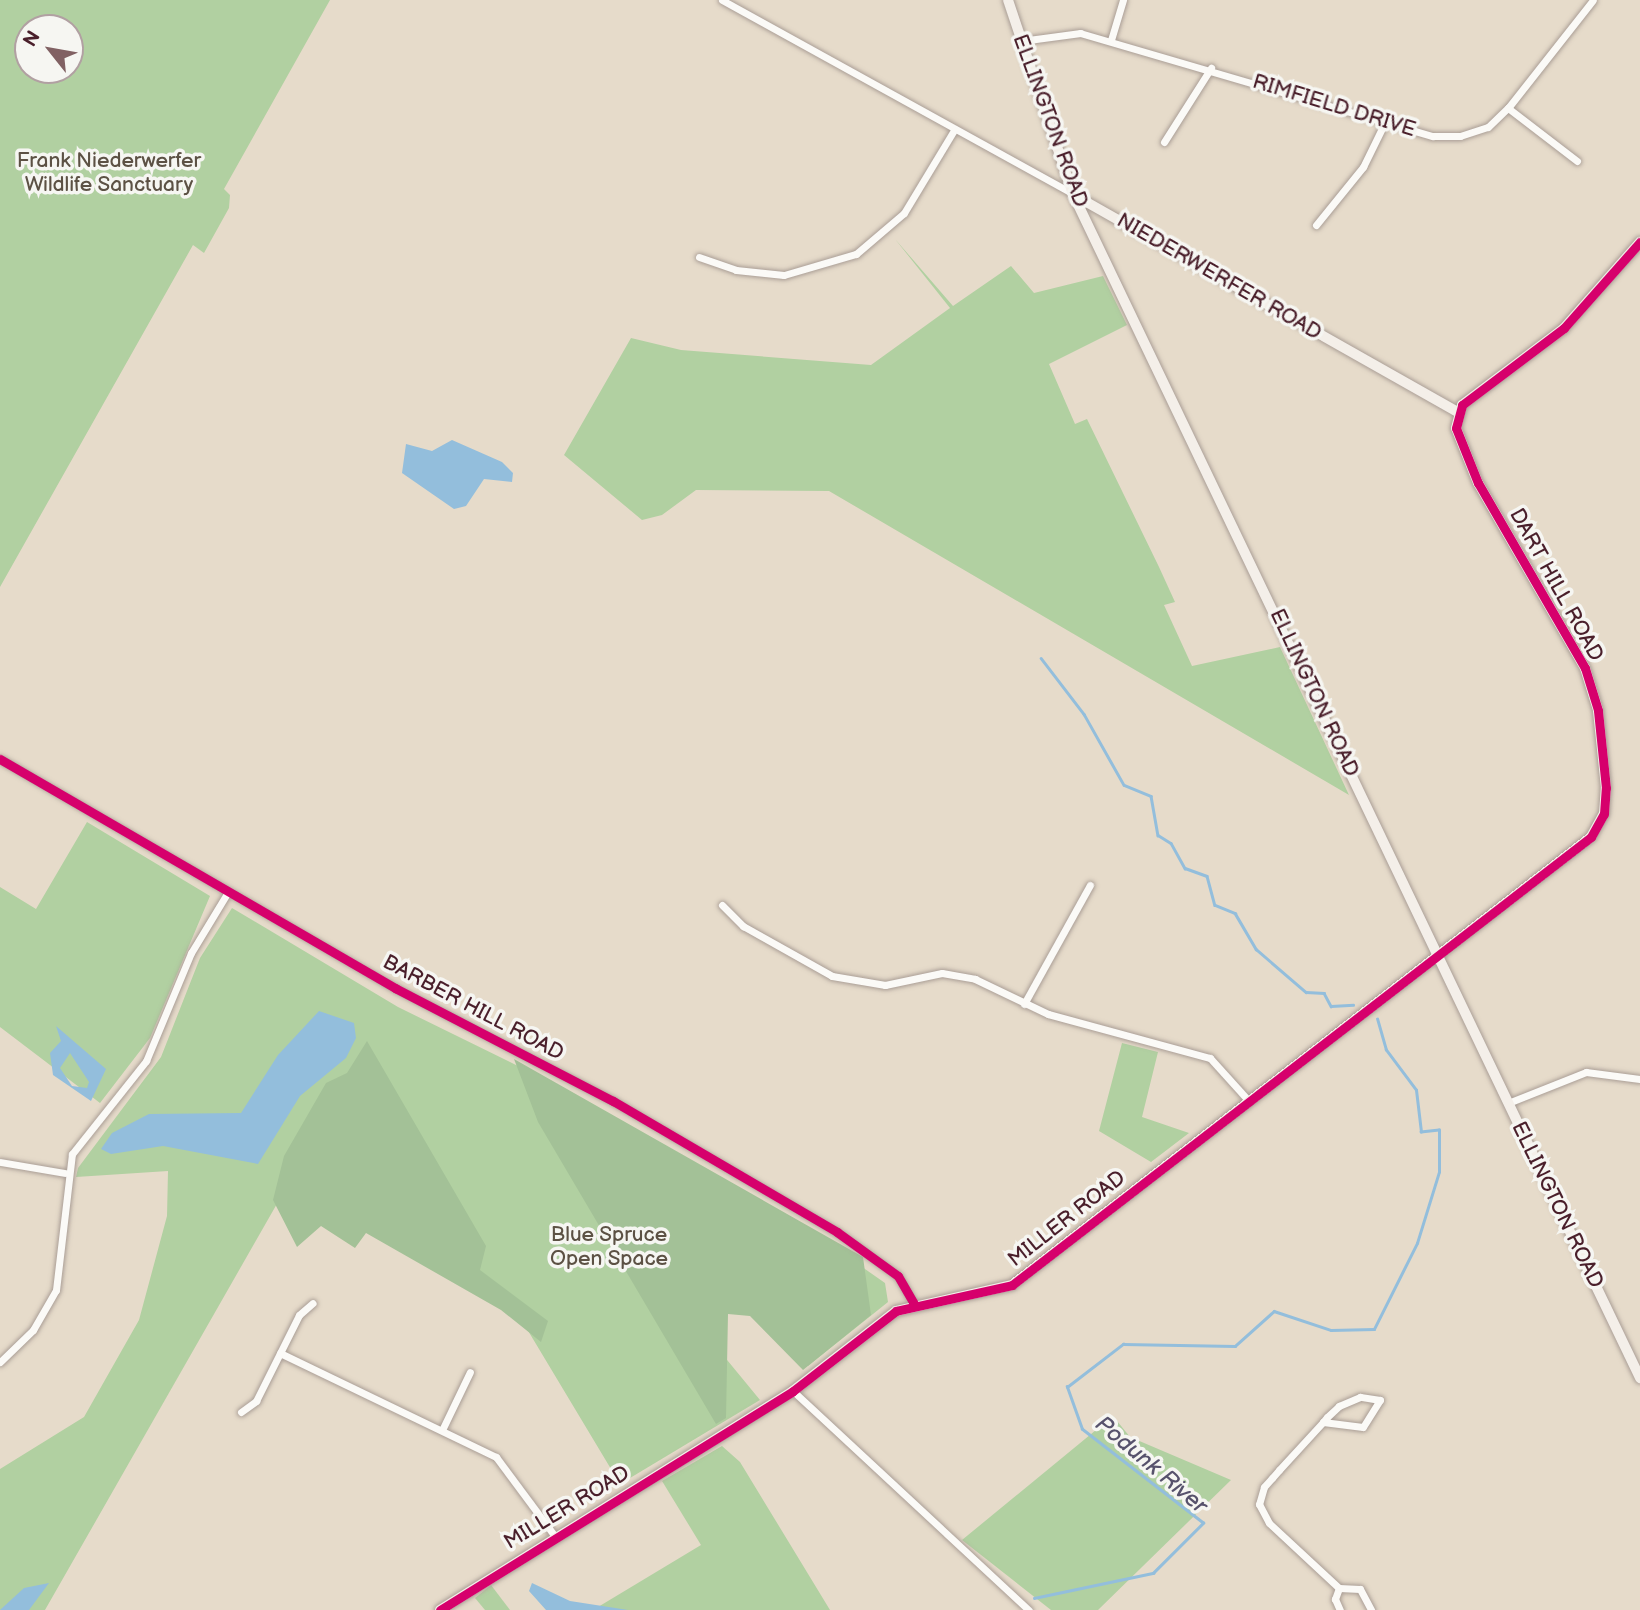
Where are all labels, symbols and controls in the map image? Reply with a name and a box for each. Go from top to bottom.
north arrow [14,14,84,84]
text: N [19,27,46,51]
street label: ELLINGTON ROAD [1007,31,1093,211]
street label: RIMFIELD DRIVE [1249,69,1419,143]
park label: Frank Niederwerfer Wildlife Sanctuary [17,148,201,198]
street label: NIEDERWERFER ROAD [1112,208,1326,346]
street label: DART HILL ROAD [1504,504,1608,666]
street label: ELLINGTON ROAD [1264,605,1364,781]
street label: BARBER HILL ROAD [378,950,568,1066]
street label: ELLINGTON ROAD [1506,1118,1608,1292]
street label: MILLER ROAD [1003,1165,1131,1273]
park label: Blue Spruce Open Space [550,1222,668,1272]
water label: Podunk River [1089,1410,1213,1520]
street label: MILLER ROAD [500,1461,634,1555]

